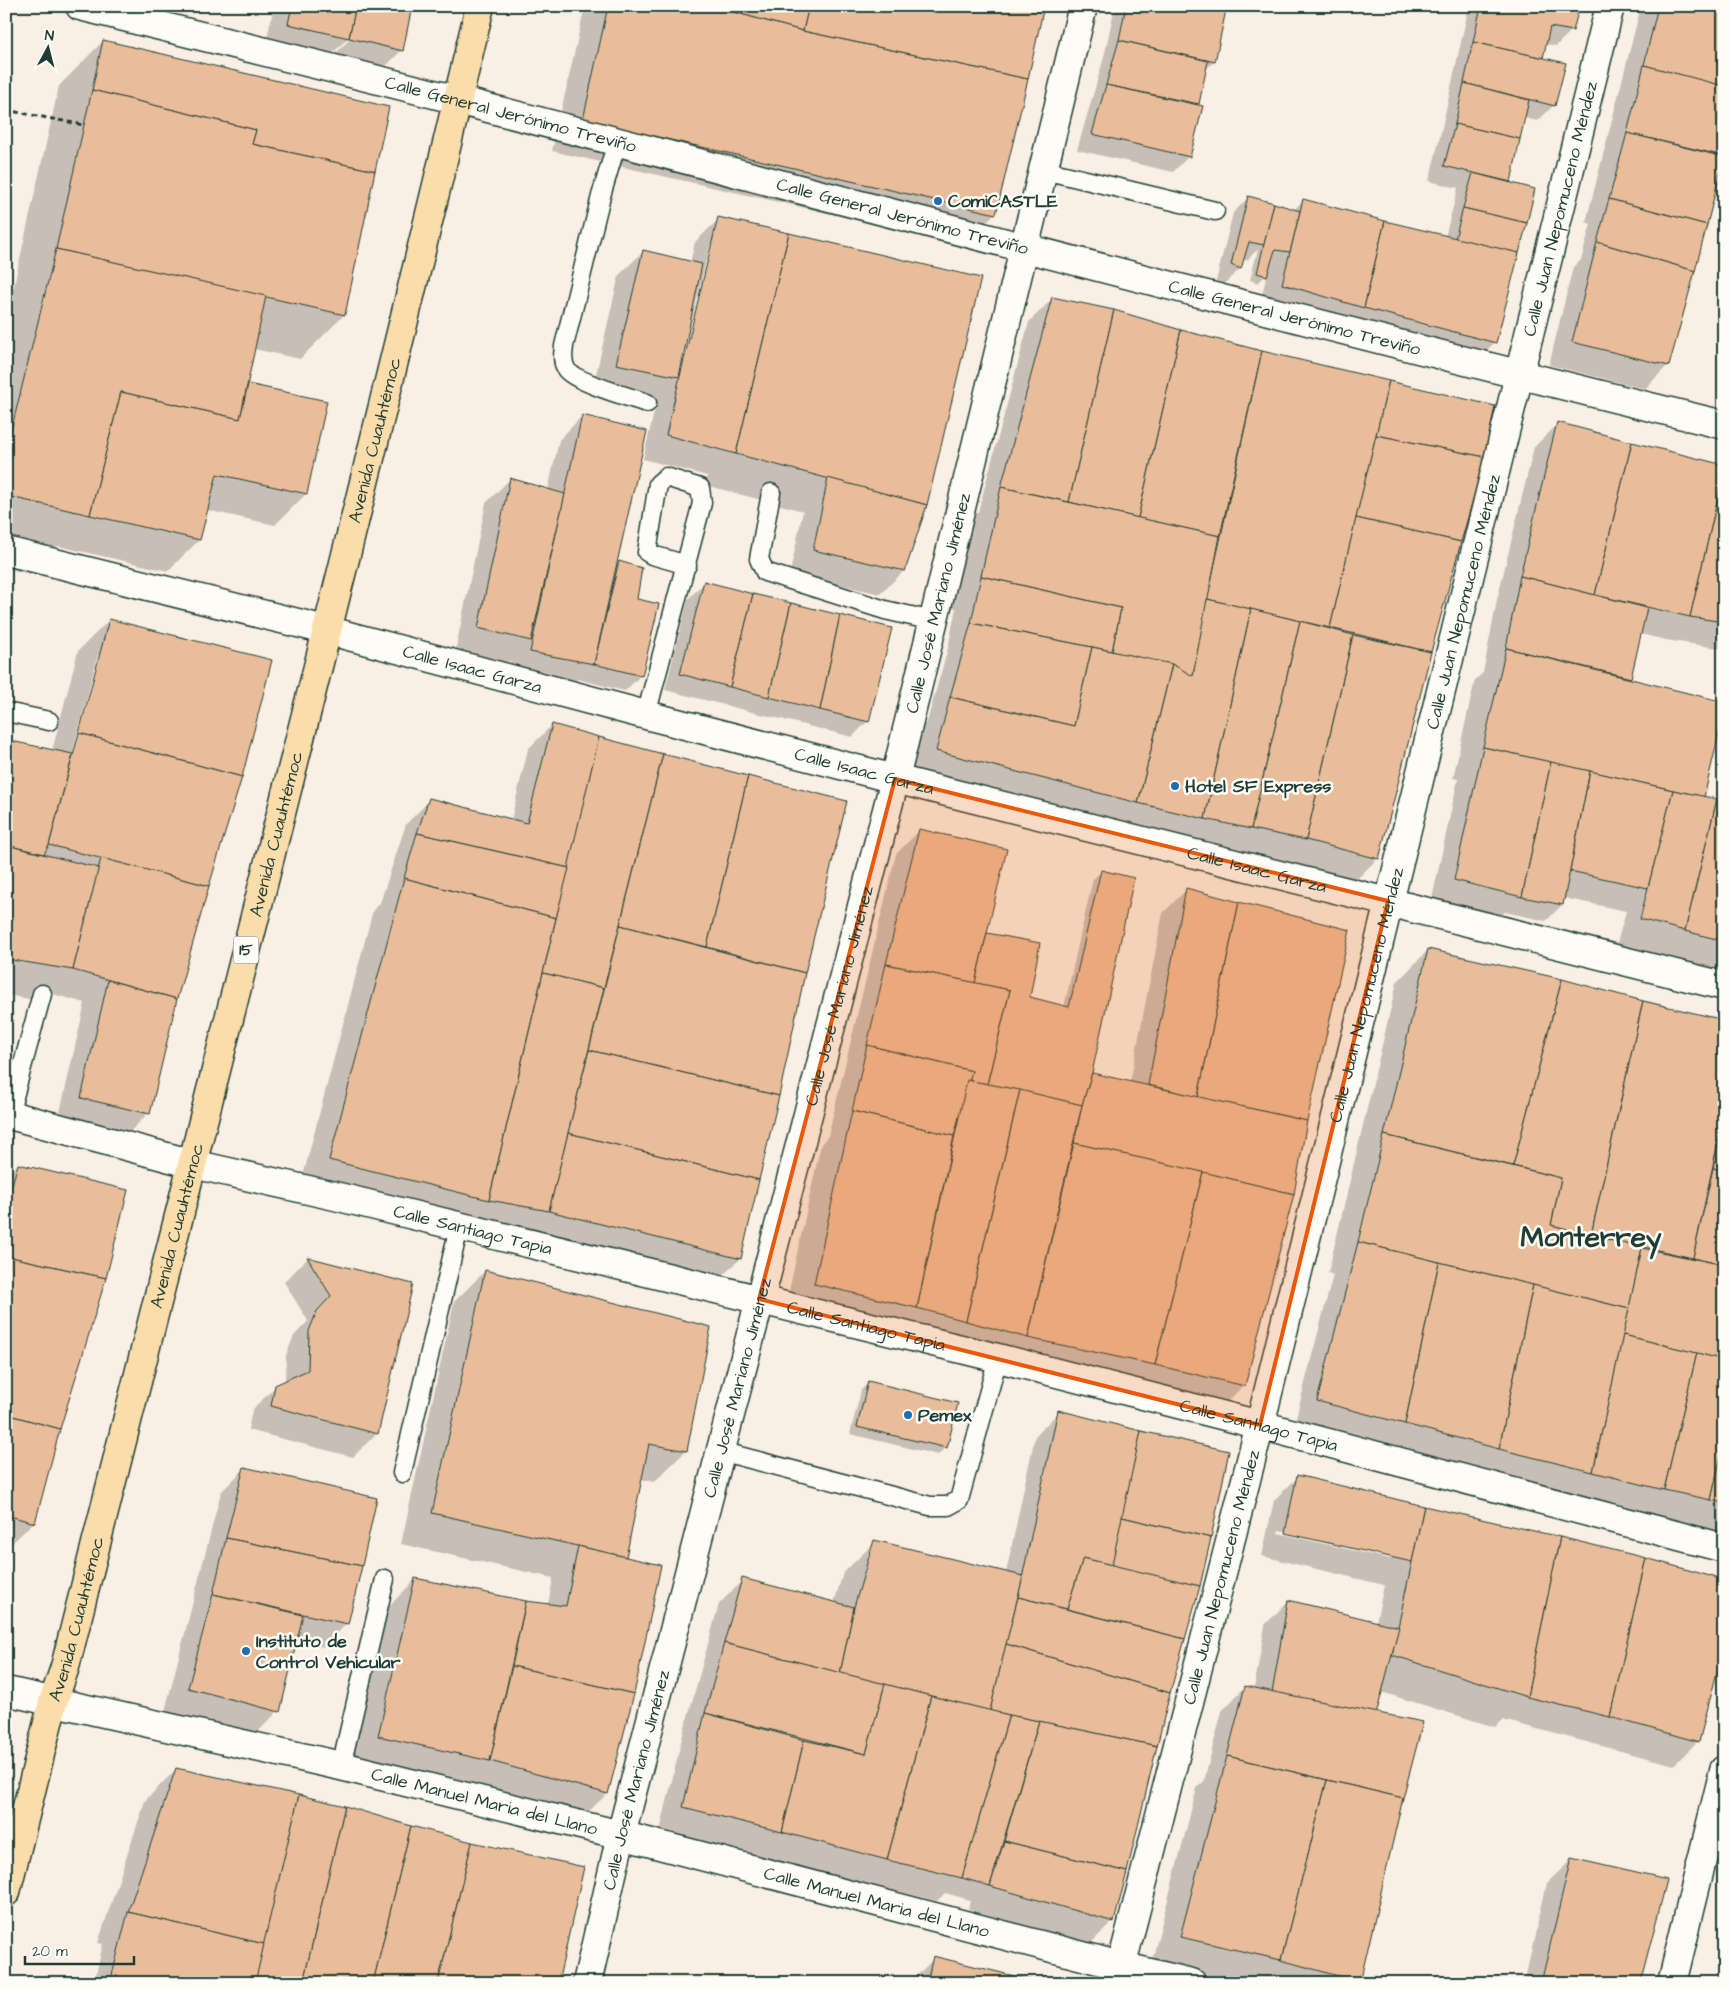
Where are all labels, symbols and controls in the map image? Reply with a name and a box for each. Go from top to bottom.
north arrow [22,22,72,72]
text: N [44,26,55,47]
street label: Calle General Jerónimo Treviño [382,69,639,159]
street label: Calle Juan Nepomuceno Méndez [1517,78,1604,339]
street label: Calle General Jerónimo Treviño [774,171,1031,261]
place label: ComiCASTLE [948,189,1058,214]
marker: ComiCASTLE [932,195,944,207]
street label: Calle General Jerónimo Treviño [1166,273,1423,362]
street label: Avenida Cuauhtémoc [342,355,407,526]
street label: Calle Juan Nepomuceno Méndez [1420,471,1507,732]
street label: Calle José Mariano Jiménez [899,490,977,716]
street label: Calle Isaac Garza [400,638,545,699]
street label: Calle Isaac Garza [792,741,937,801]
street label: Avenida Cuauhtémoc [243,749,309,919]
place label: Hotel SF Express [1185,774,1331,799]
marker: Hotel SF Express [1169,780,1181,792]
street label: Calle Isaac Garza [1185,840,1329,899]
street label: Calle Juan Nepomuceno Méndez [1323,865,1410,1125]
street label: Calle José Mariano Jiménez [798,883,879,1108]
road number: 15 [234,936,258,964]
street label: Avenida Cuauhtémoc [144,1140,210,1311]
street label: Calle Santiago Tapia [391,1198,555,1261]
district label: Monterrey [1521,1218,1662,1260]
street label: Calle José Mariano Jiménez [697,1275,778,1500]
street label: Calle Santiago Tapia [784,1294,948,1357]
street label: Calle Santiago Tapia [1177,1392,1341,1458]
place label: Pemex [918,1403,972,1428]
marker: Pemex [902,1409,914,1421]
street label: Calle Juan Nepomuceno Méndez [1176,1447,1266,1707]
street label: Avenida Cuauhtémoc [42,1534,110,1705]
place label: Instituto de Control Vehicular [256,1629,400,1675]
marker: Instituto de Control Vehicular [240,1645,252,1657]
street label: Calle José Mariano Jiménez [596,1667,676,1892]
street label: Calle Manuel Maria del Llano [369,1761,600,1841]
street label: Calle Manuel Maria del Llano [761,1860,992,1944]
scale bar [25,1934,134,1966]
text: 20 m [32,1941,68,1962]

